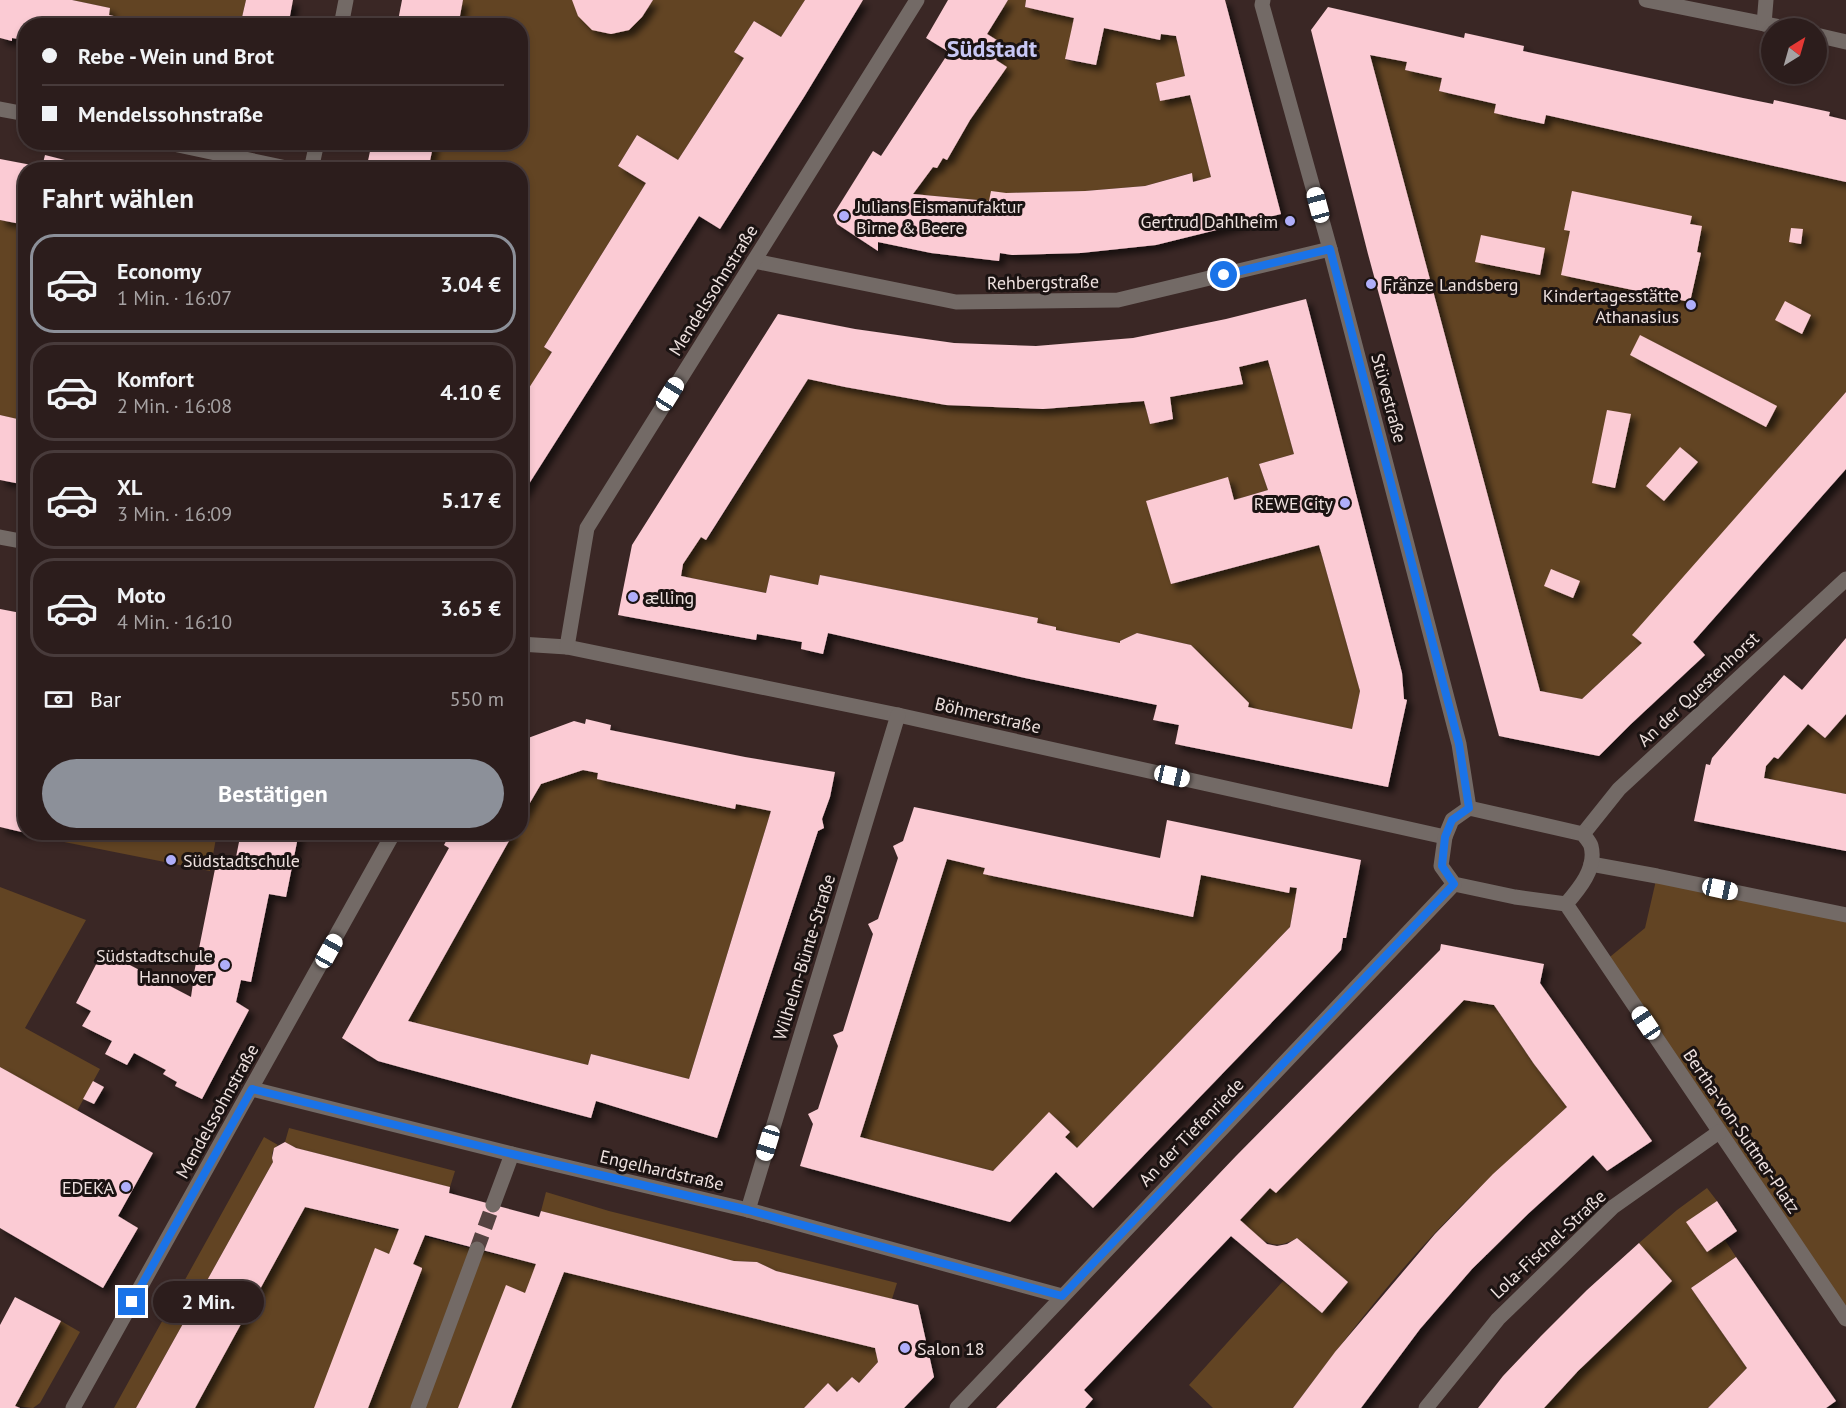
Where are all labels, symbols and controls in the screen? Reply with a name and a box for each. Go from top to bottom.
north arrow [1761,18,1827,84]
map controls [1761,18,1827,84]
district label: Südstadt [947,33,1038,64]
text: Rebe - Wein und Brot [78,42,274,70]
text: Mendelssohnstraße [78,100,263,128]
text: Fahrt wählen [42,181,194,215]
car [1305,185,1331,225]
place label: Julians Eismanufaktur Birne & Beere [855,195,1023,239]
marker: Julians Eismanufaktur Birne & Beere [837,209,851,223]
place label: Gertrud Dahlheim [1141,210,1278,233]
marker: Gertrud Dahlheim [1283,214,1297,228]
street label: Mendelssohnstraße [663,220,763,360]
icon: car [45,257,99,311]
text: Economy [117,257,201,285]
route start [1210,261,1237,288]
text: 3.04 € [440,270,501,298]
street label: Rehbergstraße [987,270,1099,294]
place label: Fränze Landsberg [1383,273,1519,296]
marker: Fränze Landsberg [1364,277,1378,291]
place label: Kindertagesstätte Athanasius [1543,284,1679,328]
text: 1 Min. · 16:07 [117,285,232,311]
marker: Kindertagesstätte Athanasius [1684,298,1698,312]
street label: Stüvestraße [1366,351,1412,445]
icon: car [45,365,99,419]
text: Komfort [117,365,194,393]
car [653,374,687,414]
text: 4.10 € [440,378,501,406]
text: 2 Min. · 16:08 [117,393,232,419]
icon: car [45,473,99,527]
text: XL [117,473,142,501]
text: 5.17 € [441,486,501,514]
place label: REWE City [1254,492,1334,515]
marker: REWE City [1338,496,1352,510]
text: 3 Min. · 16:09 [117,501,232,527]
icon: car [45,581,99,635]
text: Moto [117,581,166,609]
place label: ælling [645,586,694,609]
marker: ælling [626,590,640,604]
text: 3.65 € [440,594,501,622]
text: 4 Min. · 16:10 [117,609,232,635]
street label: An der Questenhorst [1632,627,1764,751]
icon: cash [42,683,75,716]
text: Bar [90,685,121,713]
text: 550 m [450,686,504,712]
street label: Böhmerstraße [933,692,1043,738]
button: Bestätigen [42,759,504,828]
car [1152,763,1192,789]
place label: Südstadtschule [183,849,300,872]
marker: Südstadtschule [164,853,178,867]
street label: Wilhelm-Bünte-Straße [768,871,840,1043]
car [1701,876,1739,902]
car [312,931,346,971]
place label: Südstadtschule Hannover [96,944,213,988]
marker: Südstadtschule Hannover [218,958,232,972]
car [1628,1003,1664,1043]
street label: Mendelssohnstraße [170,1040,264,1182]
street label: Bertha-von-Suttner-Platz [1678,1044,1806,1218]
street label: An der Tiefenriede [1133,1073,1249,1191]
car [754,1123,782,1163]
street label: Engelhardstraße [598,1145,726,1195]
place label: EDEKA [62,1176,114,1199]
marker: EDEKA [119,1180,133,1194]
street label: Lola-Fischel-Straße [1485,1185,1611,1303]
callout: 2 Min. [153,1281,264,1323]
route end [118,1288,145,1315]
text: 2 Min. [182,1289,235,1315]
place label: Salon 18 [917,1337,985,1360]
marker: Salon 18 [898,1341,912,1355]

